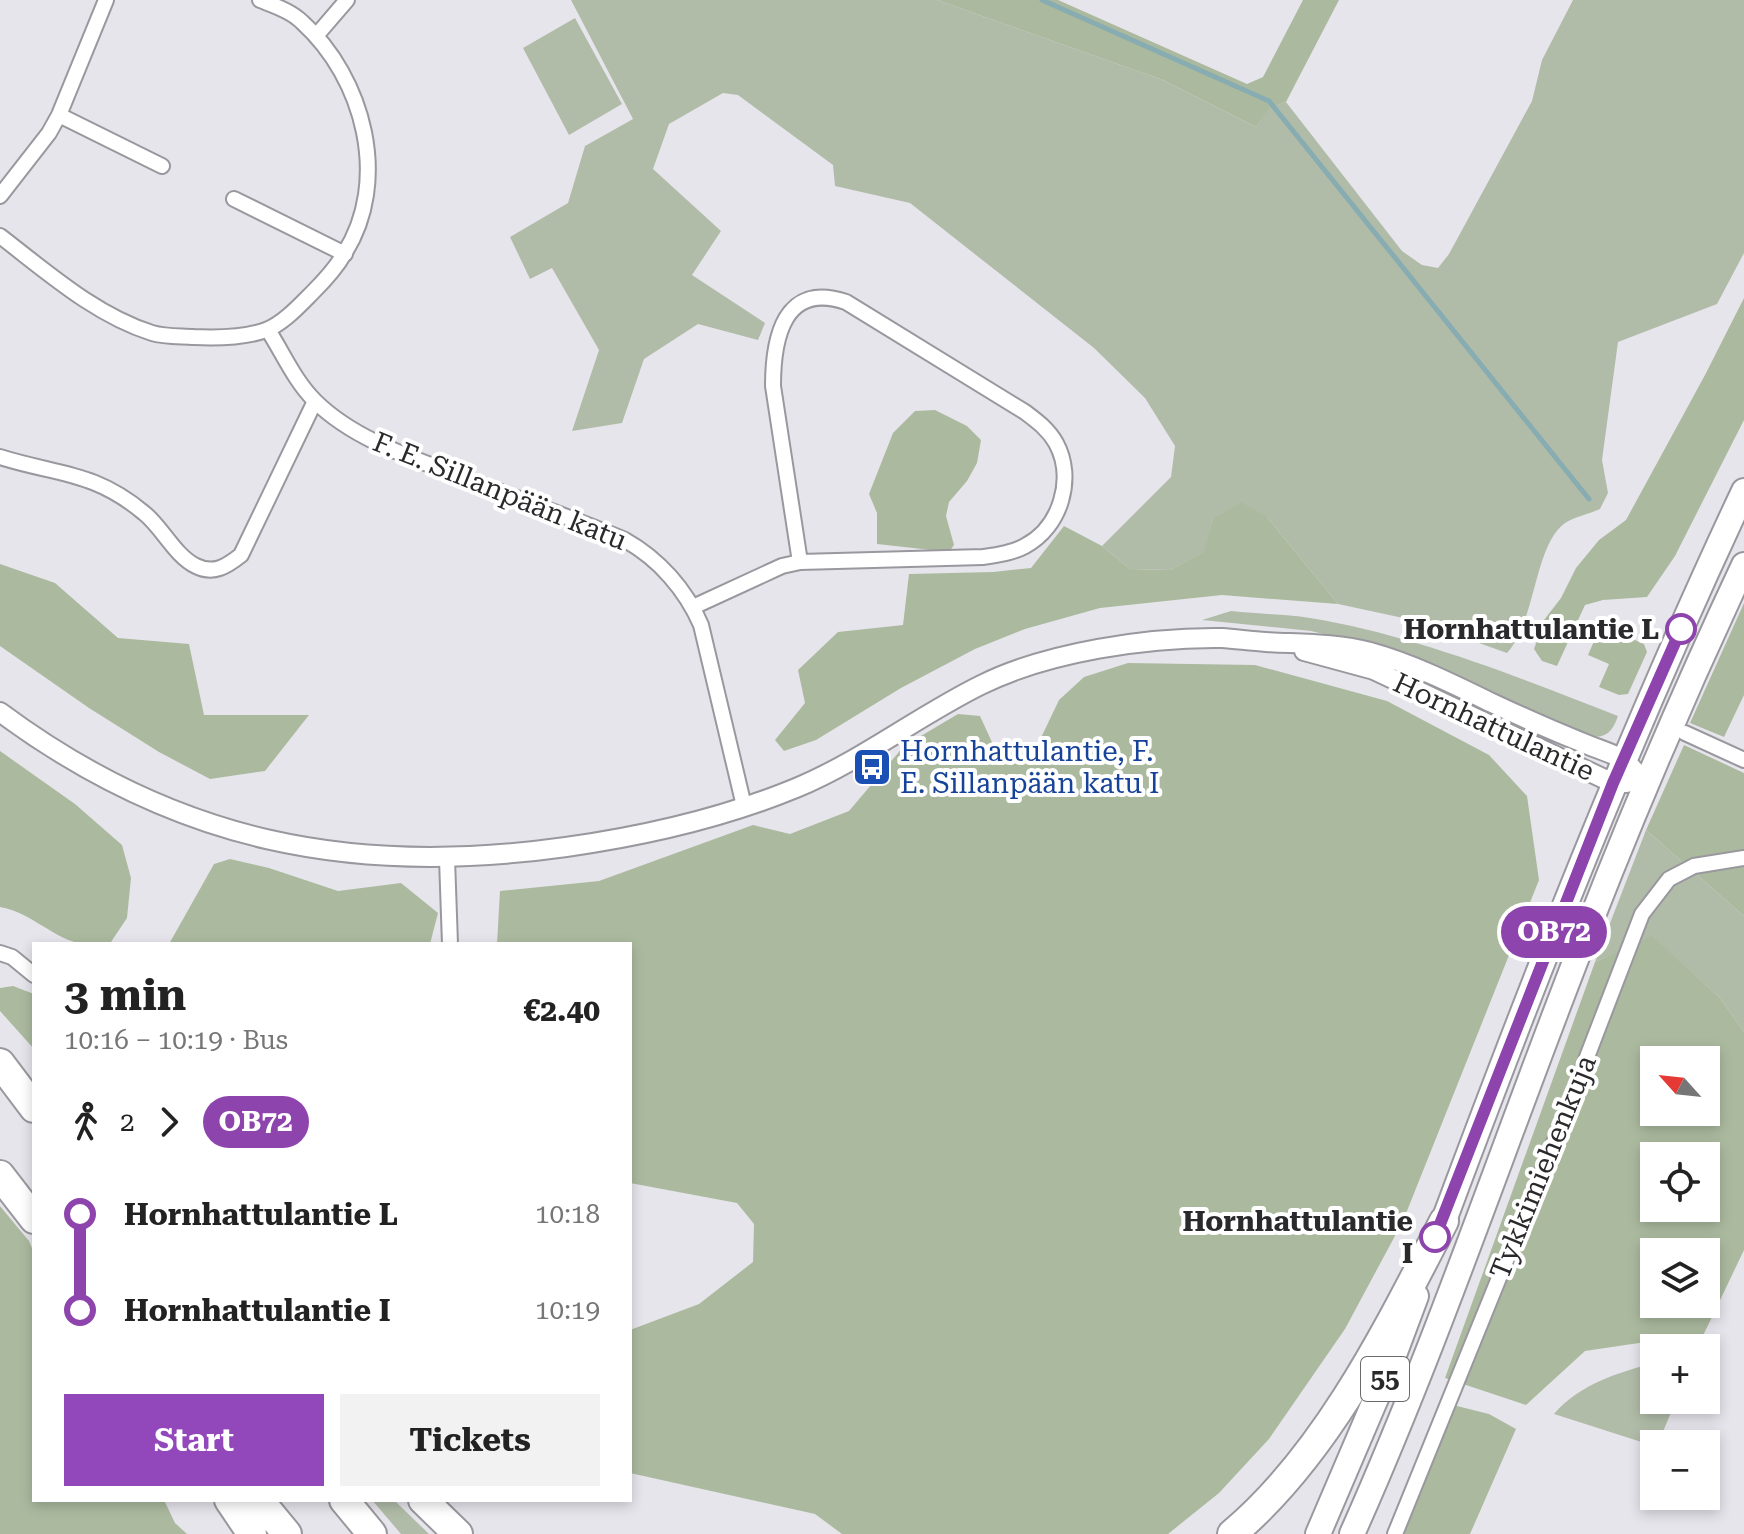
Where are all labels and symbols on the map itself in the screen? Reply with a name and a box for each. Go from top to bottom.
street label: F. E. Sillanpään katu [368,425,632,557]
place label: Hornhattulantie L [1403,613,1659,646]
marker: Hornhattulantie L [1666,614,1696,644]
street label: Hornhattulantie [1388,666,1600,788]
place label: Hornhattulantie, F. E. Sillanpään katu I [900,735,1160,800]
bus stop icon: Hornhattulantie, F. E. Sillanpään katu I [851,746,893,788]
line badge: OB72 [1498,906,1610,958]
north arrow [1640,1046,1720,1126]
street label: Tykkimiehenkuja [1483,1050,1603,1284]
place label: Hornhattulantie I [1182,1205,1413,1270]
marker: Hornhattulantie I [1420,1222,1450,1252]
road number: 55 [1361,1357,1409,1401]

